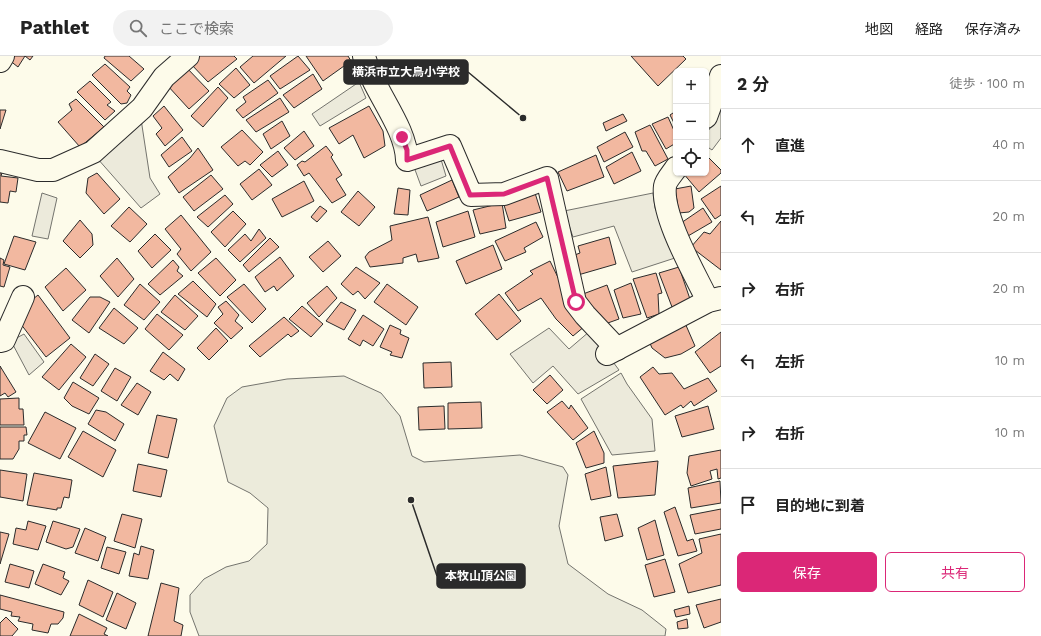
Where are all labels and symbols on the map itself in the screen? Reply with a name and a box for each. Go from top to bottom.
callout: 横浜市立大鳥小学校 [344,60,468,84]
text: 横浜市立大鳥小学校 [352,65,460,79]
route end [393,128,411,146]
route start [567,293,585,311]
callout: 本牧山頂公園 [437,564,525,588]
text: 本牧山頂公園 [445,569,517,583]

